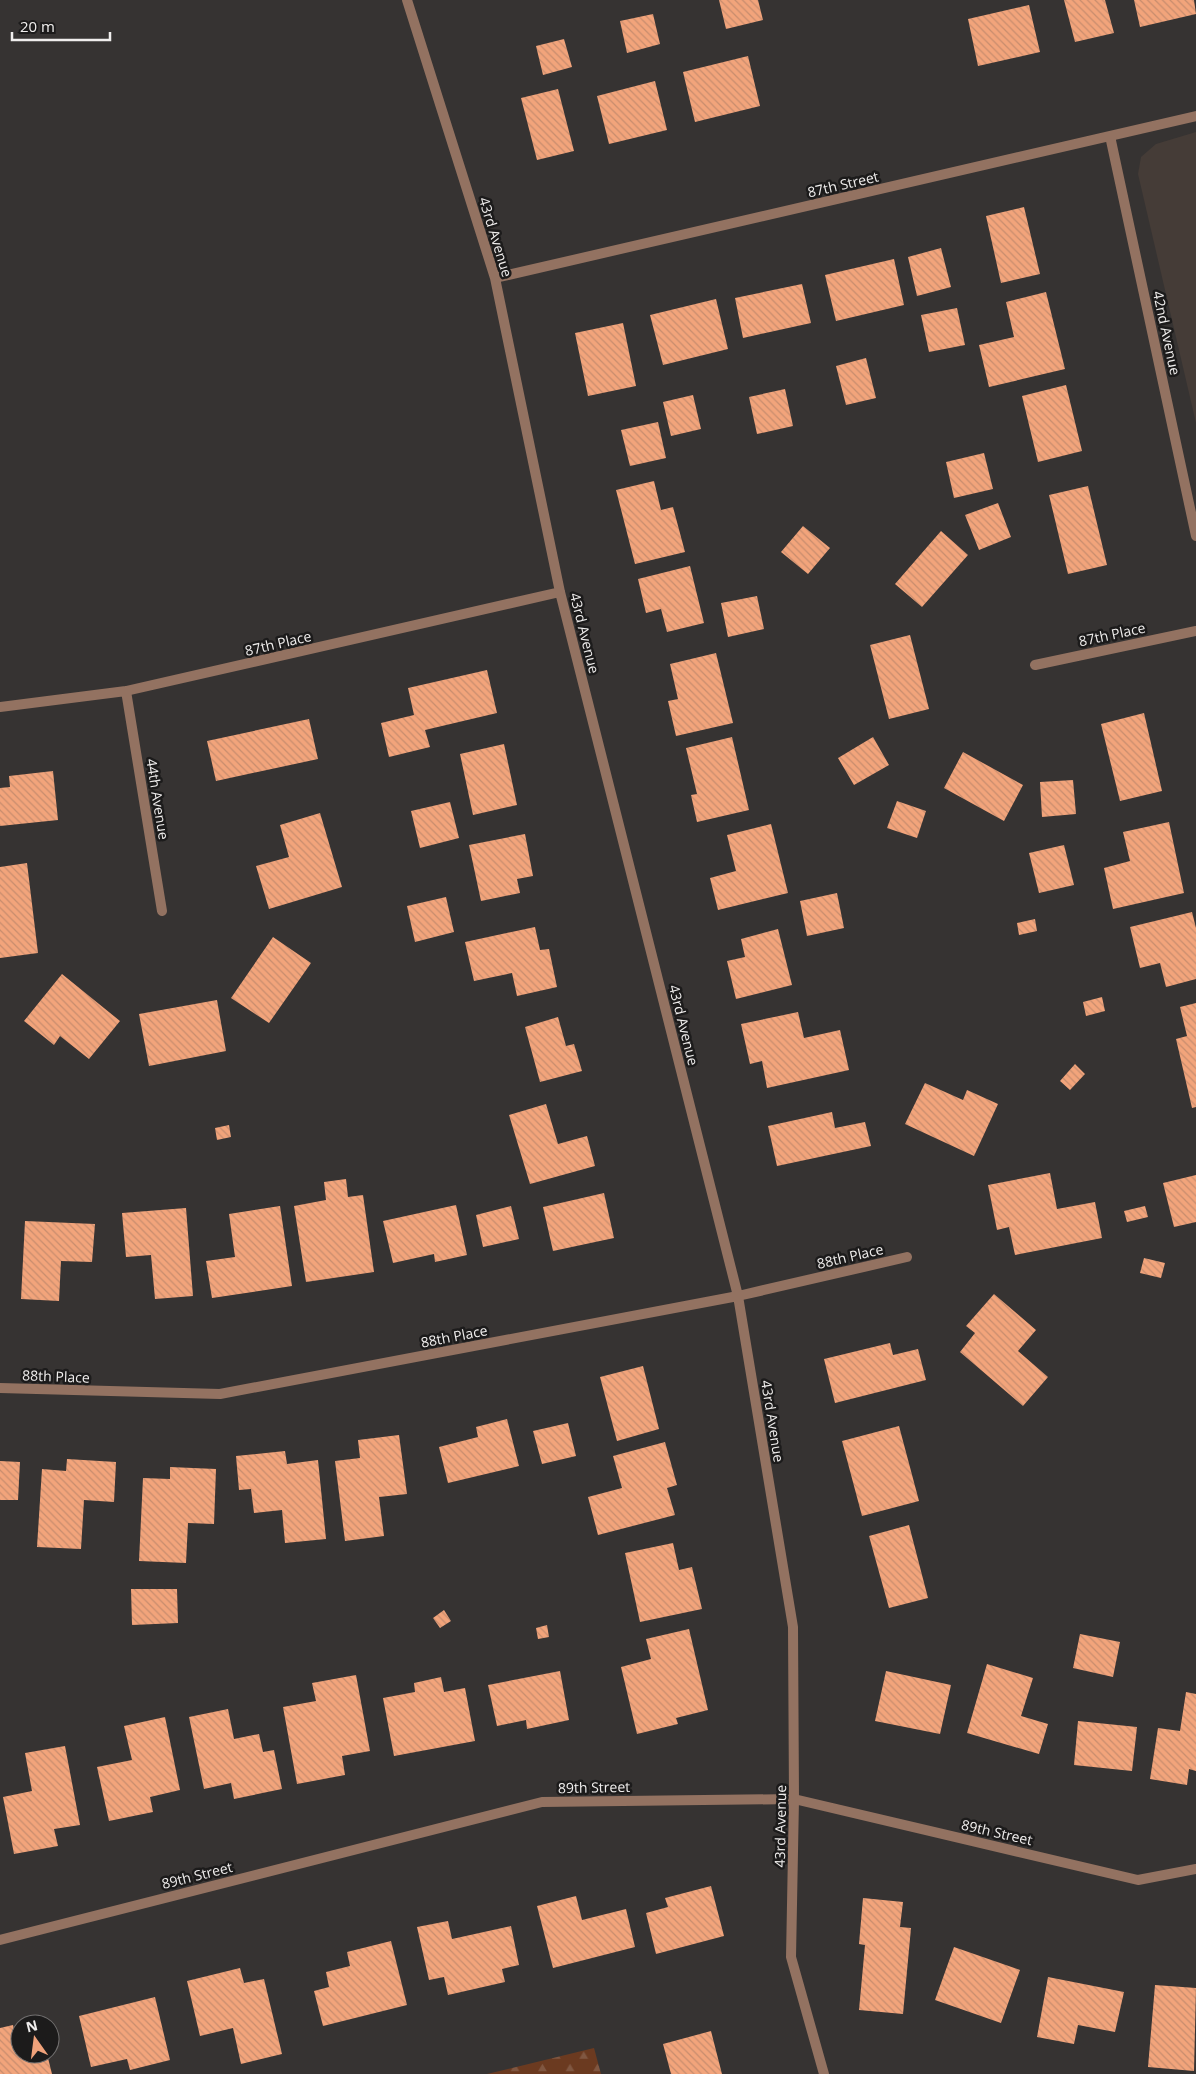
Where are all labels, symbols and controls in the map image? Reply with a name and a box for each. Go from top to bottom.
scale bar [12,10,110,42]
text: 20 m [20,16,55,36]
street label: 87th Street [806,167,880,201]
street label: 43rd Avenue [475,195,517,279]
street label: 42nd Avenue [1149,289,1185,377]
street label: 43rd Avenue [566,591,604,676]
street label: 87th Place [1077,618,1147,650]
street label: 87th Place [243,626,313,660]
street label: 44th Avenue [142,757,174,841]
street label: 43rd Avenue [665,983,703,1068]
street label: 88th Place [815,1239,885,1273]
street label: 88th Place [419,1320,489,1352]
street label: 88th Place [22,1365,90,1387]
street label: 43rd Avenue [757,1379,789,1463]
street label: 89th Street [558,1777,630,1797]
street label: 43rd Avenue [770,1784,790,1868]
street label: 89th Street [960,1815,1034,1849]
street label: 89th Street [160,1857,234,1893]
north arrow [10,2014,60,2064]
text: N [24,2015,40,2036]

